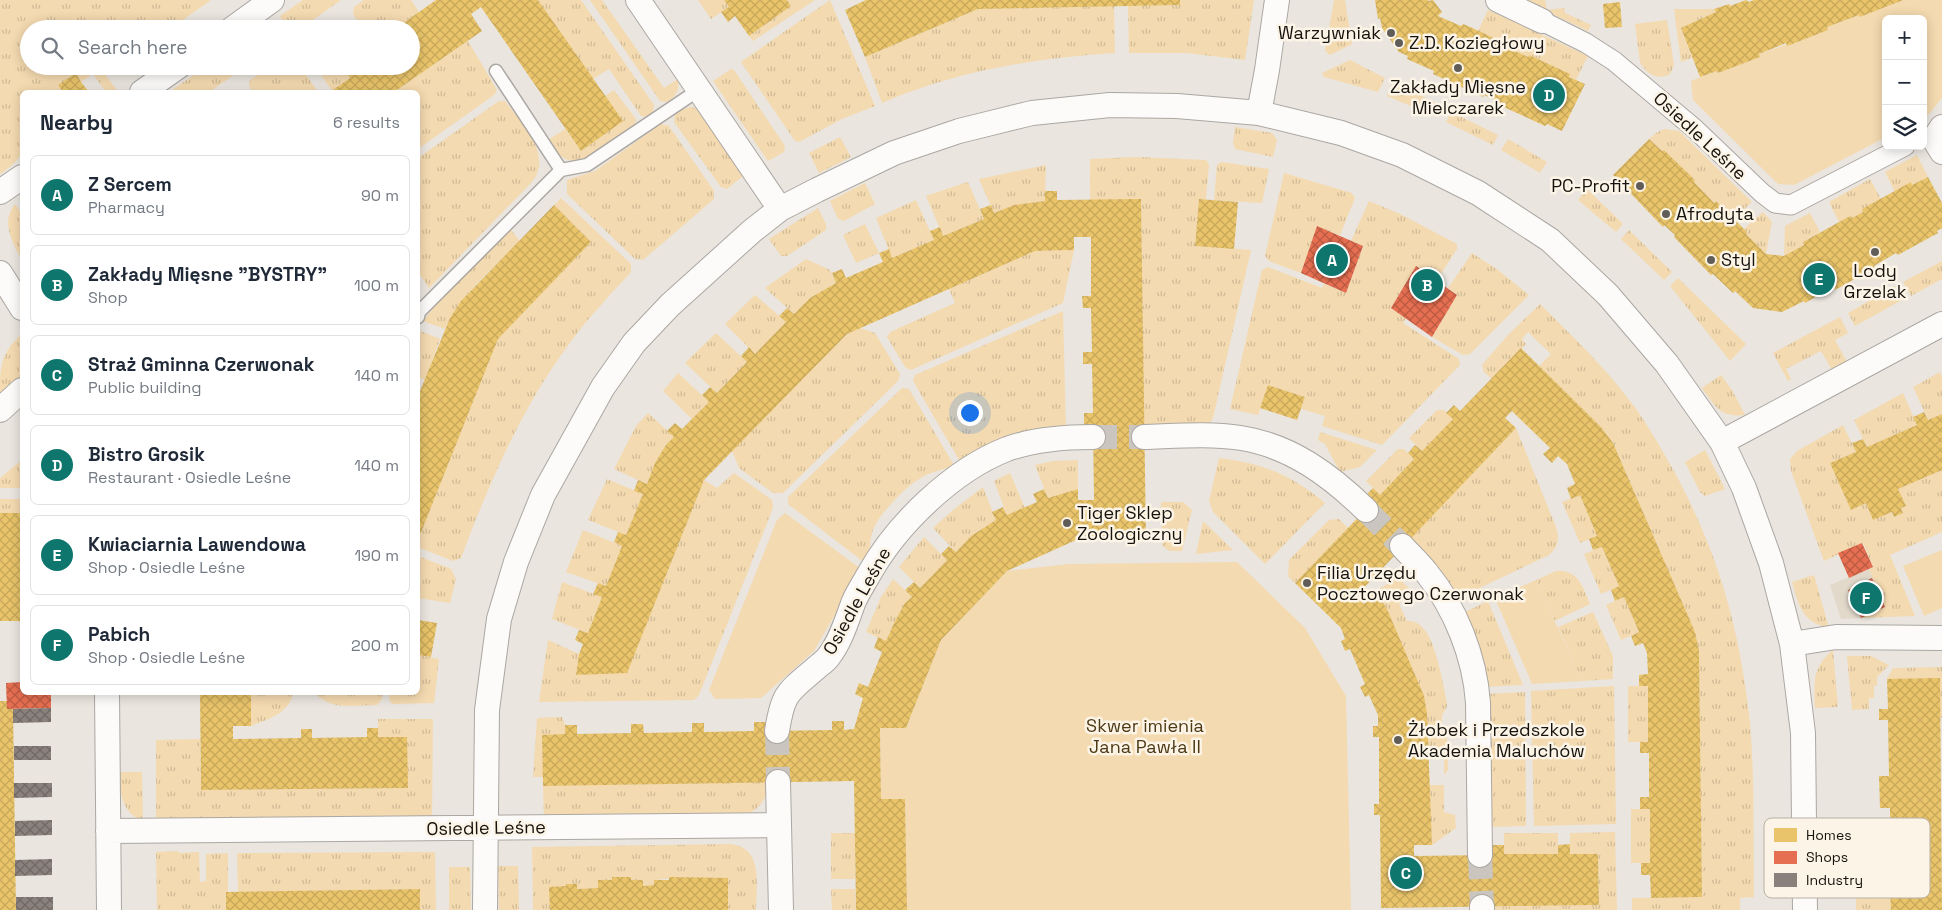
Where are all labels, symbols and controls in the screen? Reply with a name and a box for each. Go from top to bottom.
map controls [1882,15,1927,150]
button: + [1882,15,1927,60]
search box [20,20,420,75]
place label: Warzywniak [1278,21,1381,44]
marker: Warzywniak [1385,27,1397,39]
place label: Z.D. Koziegłowy [1409,31,1545,54]
icon: search [38,34,66,62]
text: Search here [78,35,188,60]
marker: Z.D. Koziegłowy [1393,37,1405,49]
button: − [1882,60,1927,105]
marker: Zakłady Mięsne Mielczarek [1452,62,1464,74]
place label: Zakłady Mięsne Mielczarek [1390,75,1526,119]
pin: D [1533,76,1565,114]
street label: Osiedle Leśne [1649,86,1752,185]
button: layers [1882,105,1927,150]
text: Nearby [40,109,113,136]
text: 6 results [333,112,400,133]
text: Z Sercem [88,172,172,197]
place label: PC-Profit [1551,174,1630,197]
marker: PC-Profit [1634,180,1646,192]
text: A [52,185,62,206]
text: 90 m [361,185,399,206]
text: Pharmacy [88,197,165,218]
place label: Afrodyta [1676,202,1754,225]
marker: Afrodyta [1660,208,1672,220]
pin: A [1316,241,1348,279]
marker: Lody Grzelak [1869,246,1881,258]
place label: Styl [1721,248,1756,271]
marker: Styl [1705,254,1717,266]
place label: Lody Grzelak [1844,259,1907,303]
pin: E [1803,260,1835,298]
text: Zakłady Mięsne "BYSTRY" [88,262,327,287]
pin: B [1411,266,1443,304]
text: B [52,275,62,296]
text: 100 m [354,275,399,296]
text: Shop [88,287,128,308]
text: Straż Gminna Czerwonak [88,352,315,377]
text: C [52,365,62,386]
text: 140 m [354,365,399,386]
text: Public building [88,377,201,398]
your location [957,400,983,426]
text: Bistro Grosik [88,442,205,467]
text: D [52,455,62,476]
text: 140 m [354,455,399,476]
text: Restaurant · Osiedle Leśne [88,467,291,488]
place label: Tiger Sklep Zoologiczny [1077,501,1183,545]
marker: Tiger Sklep Zoologiczny [1061,517,1073,529]
text: Kwiaciarnia Lawendowa [88,532,306,557]
street label: Osiedle Leśne [818,543,896,659]
text: E [53,545,61,566]
text: 190 m [354,545,399,566]
text: Shop · Osiedle Leśne [88,557,245,578]
place label: Filia Urzędu Pocztowego Czerwonak [1317,561,1524,605]
marker: Filia Urzędu Pocztowego Czerwonak [1301,577,1313,589]
pin: F [1850,579,1882,617]
text: Pabich [88,622,150,647]
text: F [53,635,61,656]
text: 200 m [351,635,399,656]
text: Shop · Osiedle Leśne [88,647,245,668]
park label: Skwer imienia Jana Pawła II [1086,714,1204,758]
place label: Żłobek i Przedszkole Akademia Maluchów [1408,718,1585,762]
marker: Żłobek i Przedszkole Akademia Maluchów [1392,734,1404,746]
street label: Osiedle Leśne [426,815,546,840]
legend [1764,818,1930,898]
text: Homes [1806,826,1852,844]
text: Shops [1806,848,1848,866]
pin: C [1390,854,1422,892]
text: Industry [1806,871,1863,889]

